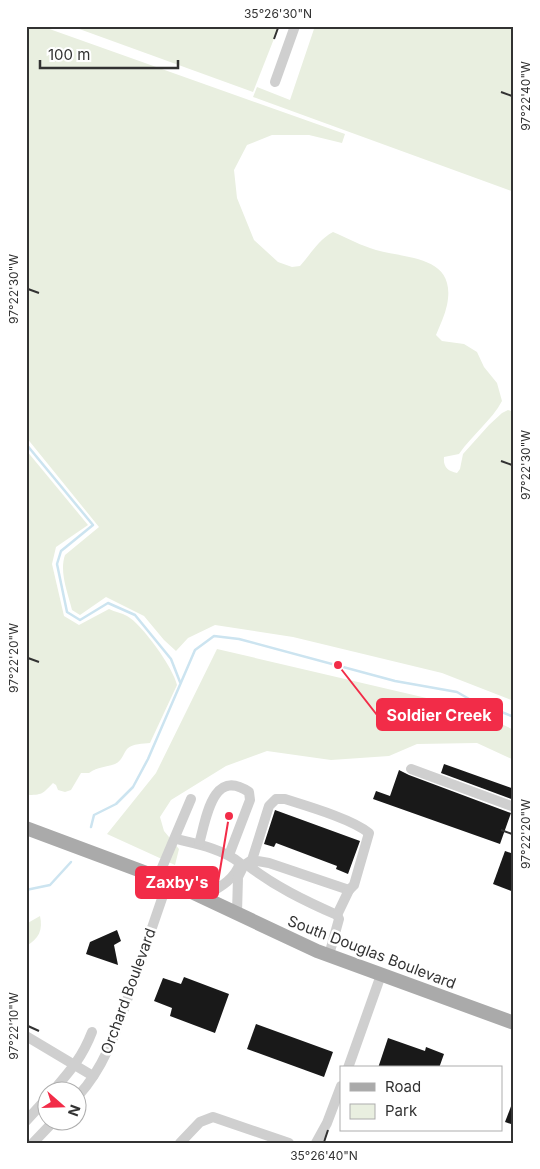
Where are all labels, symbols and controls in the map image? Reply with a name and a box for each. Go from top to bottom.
text: 35°26'30"N [244,6,312,21]
scale bar [40,38,178,70]
text: 100 m [48,45,90,64]
text: 97°22'40"W [518,61,533,131]
text: 97°22'30"W [6,254,21,324]
text: 97°22'30"W [518,430,533,500]
text: 97°22'20"W [6,623,21,693]
callout: Soldier Creek [377,699,502,730]
text: Soldier Creek [386,705,492,725]
text: 97°22'20"W [518,799,533,869]
callout: Zaxby's [136,867,218,898]
text: Zaxby's [146,872,208,892]
street label: South Douglas Boulevard [285,911,459,993]
street label: Orchard Boulevard [96,925,160,1057]
text: 97°22'10"W [6,992,21,1060]
legend [340,1066,502,1132]
text: Road [385,1077,421,1096]
north arrow [38,1082,88,1132]
text: Park [385,1101,418,1120]
text: N [65,1103,84,1119]
text: 35°26'40"N [290,1148,358,1163]

